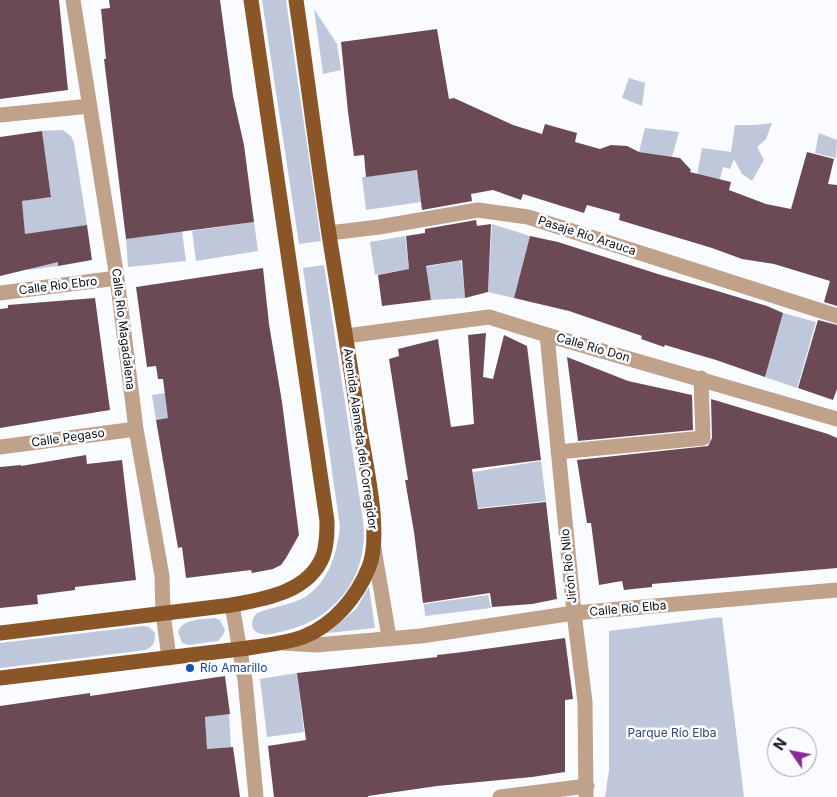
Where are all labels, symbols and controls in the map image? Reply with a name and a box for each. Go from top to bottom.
street label: Pasaje Río Arauca [536,213,638,259]
street label: Calle Rio Magadalena [108,267,138,391]
street label: Calle Rio Ebro [18,274,98,298]
street label: Calle Río Don [555,331,631,365]
street label: Avenida Alameda del Corregidor [340,347,380,531]
street label: Calle Pegaso [30,426,106,450]
street label: Jirón Río Nilo [558,528,580,604]
street label: Calle Río Elba [589,598,667,620]
place label: Río Amarillo [200,661,267,675]
marker: Río Amarillo [184,662,196,674]
park label: Parque Río Elba [627,726,717,740]
north arrow [767,727,817,777]
text: N [770,735,790,753]

